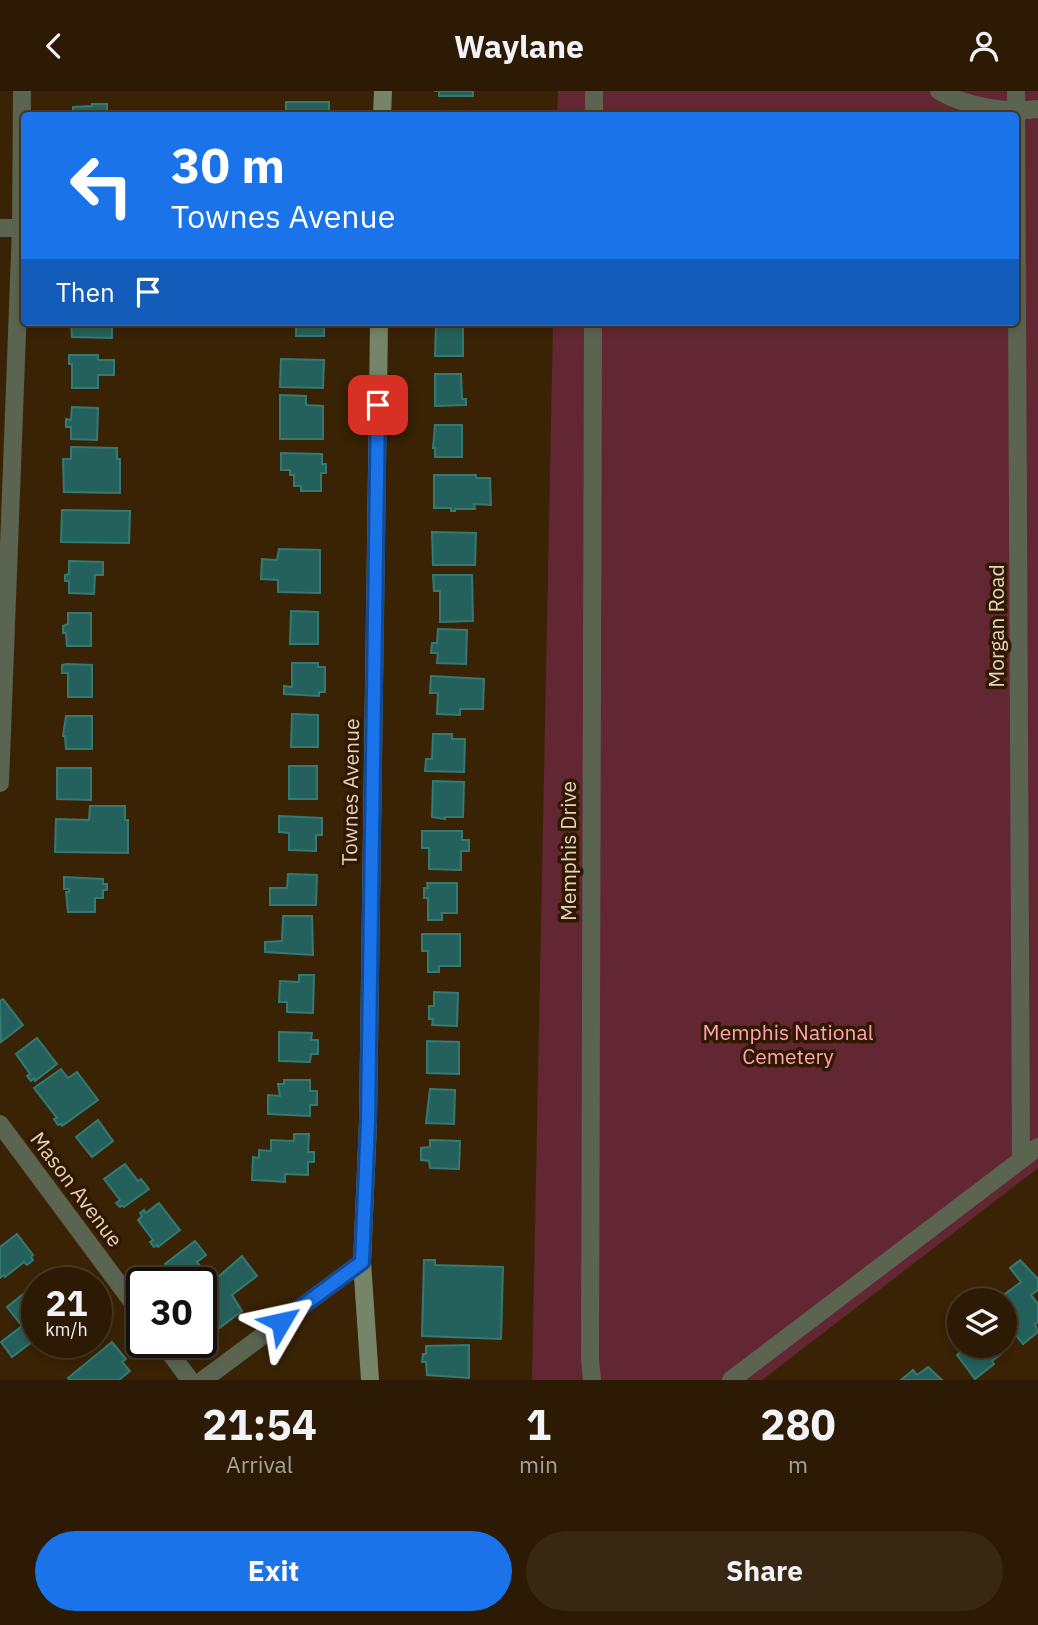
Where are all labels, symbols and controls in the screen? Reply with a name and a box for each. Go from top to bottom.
text: Waylane [454,25,584,67]
icon: back [35,27,73,65]
icon: person [965,27,1003,65]
text: 30 m [171,133,285,196]
icon: left [56,140,147,231]
text: Townes Avenue [171,195,395,237]
icon: arrive [129,273,167,311]
text: Then [56,275,115,309]
pin [348,375,408,435]
icon: arrive [359,386,397,424]
street label: Morgan Road [982,564,1010,688]
street label: Townes Avenue [335,718,365,866]
street label: Memphis Drive [554,781,582,921]
park label: Memphis National Cemetery [703,1018,874,1070]
street label: Mason Avenue [25,1126,129,1252]
speed limit sign: 30 [126,1267,217,1358]
text: 21 [45,1280,88,1326]
position arrow [244,1285,318,1359]
map controls [947,1288,1017,1358]
button: layers [947,1288,1017,1358]
text: km/h [45,1318,88,1341]
text: 21:54 [202,1397,317,1452]
text: 1 [526,1397,551,1452]
text: 280 [760,1397,836,1452]
text: Arrival [226,1449,293,1479]
text: min [519,1449,558,1479]
text: m [788,1449,808,1479]
button: Exit [35,1531,512,1611]
button: Share [526,1531,1003,1611]

